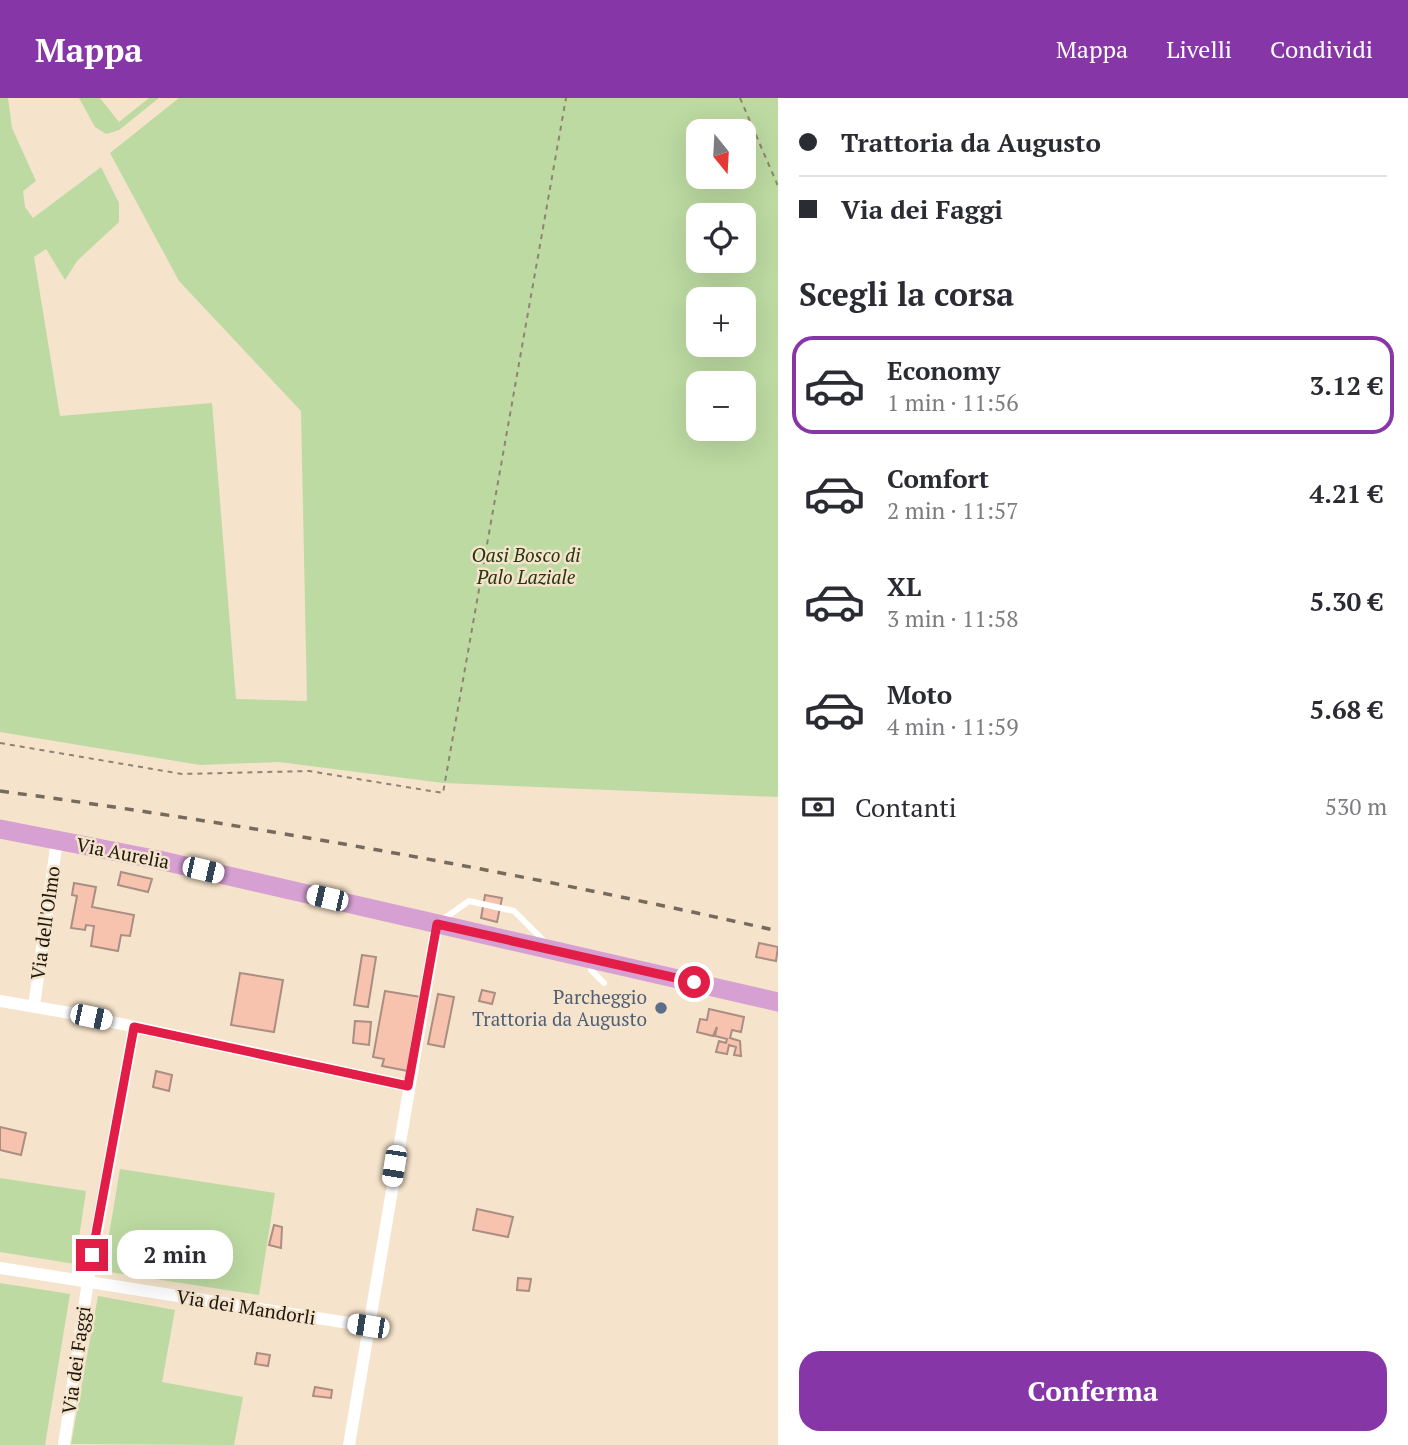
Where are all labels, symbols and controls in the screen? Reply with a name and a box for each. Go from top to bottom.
text: Mappa [35,28,143,71]
text: Mappa [1056,33,1128,65]
text: Livelli [1166,33,1232,65]
text: Condividi [1270,33,1373,65]
north arrow [686,119,756,189]
map controls [686,119,756,441]
text: Trattoria da Augusto [841,125,1101,159]
text: Via dei Faggi [841,192,1003,226]
button: locate [686,203,756,273]
text: Scegli la corsa [799,273,1014,315]
button: + [686,287,756,357]
text: Economy [887,353,1000,387]
icon: car [803,354,866,417]
text: 3.12 € [1310,368,1383,402]
button: − [686,371,756,441]
text: 1 min · 11:56 [887,387,1019,418]
text: Comfort [887,461,989,495]
icon: car [803,462,866,525]
text: 4.21 € [1310,476,1383,510]
text: 2 min · 11:57 [887,495,1019,526]
park label: Oasi Bosco di Palo Laziale [472,542,581,589]
text: XL [887,569,921,603]
icon: car [803,570,866,633]
text: 5.30 € [1310,584,1383,618]
text: 3 min · 11:58 [887,603,1019,634]
text: Moto [887,677,952,711]
icon: car [803,678,866,741]
text: 5.68 € [1310,692,1383,726]
text: 4 min · 11:59 [887,711,1019,742]
icon: cash [799,788,837,826]
text: Contanti [855,790,957,824]
text: 530 m [1325,791,1387,822]
street label: Via Aurelia [74,831,172,874]
car [181,855,226,885]
street label: Via dell'Olmo [24,864,65,982]
car [305,883,350,913]
route start [678,966,710,998]
place label: Parcheggio Trattoria da Augusto [472,984,647,1031]
marker: Parcheggio Trattoria da Augusto [653,1000,669,1016]
car [69,1002,114,1032]
car [381,1144,408,1188]
callout: 2 min [116,1230,232,1280]
route end [76,1239,108,1271]
text: 2 min [144,1239,206,1270]
street label: Via dei Mandorli [175,1283,317,1330]
street label: Via dei Faggi [56,1304,95,1416]
car [346,1312,391,1340]
button: Conferma [799,1351,1387,1431]

